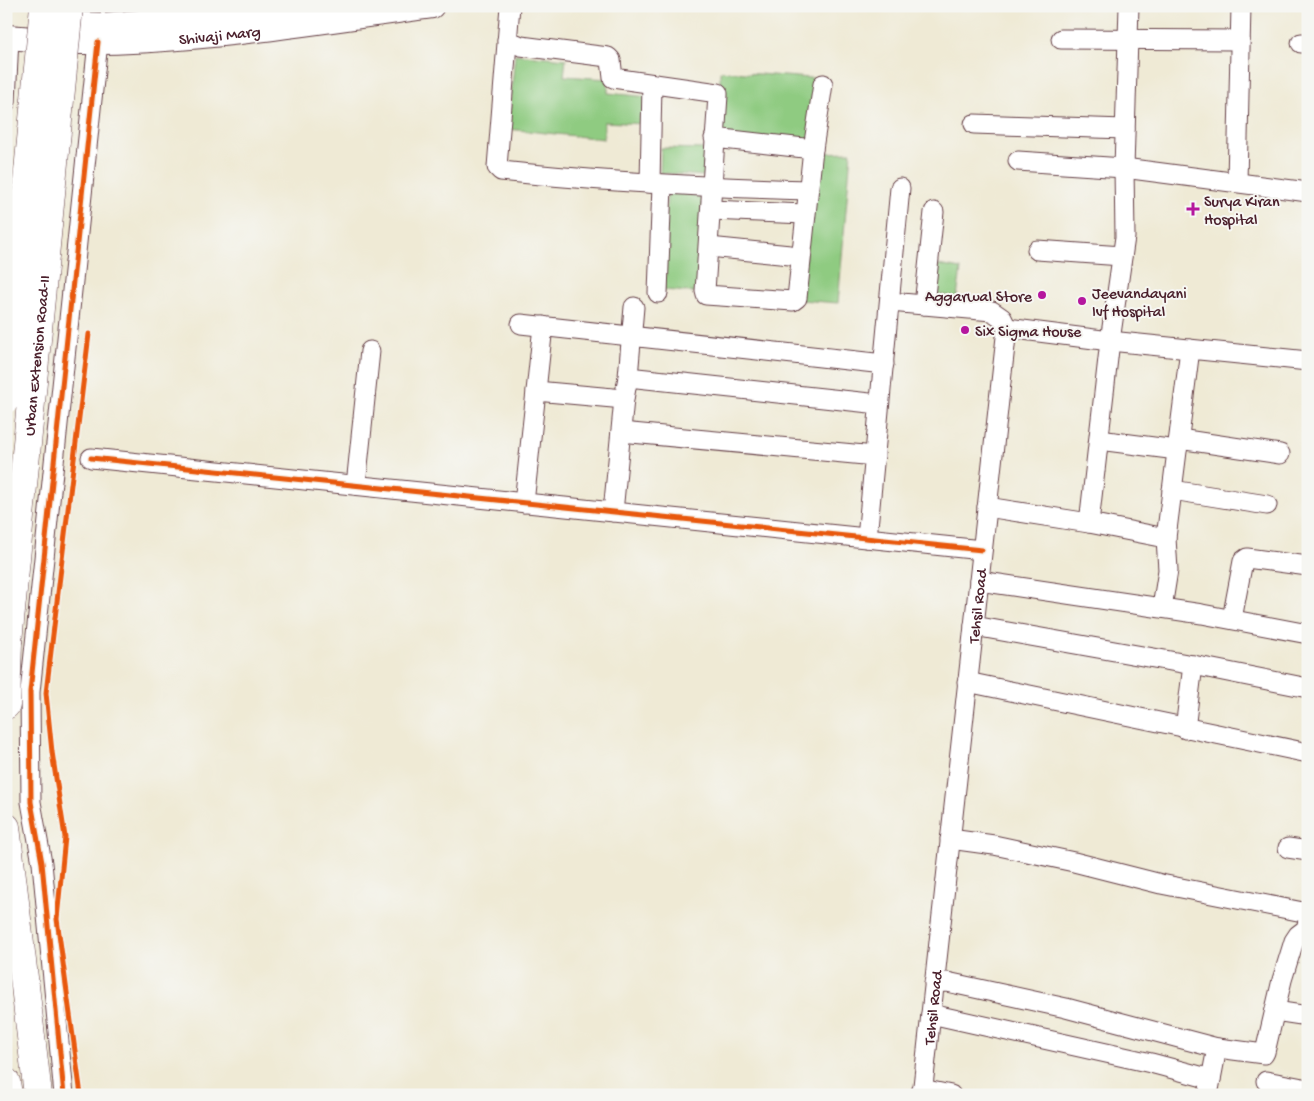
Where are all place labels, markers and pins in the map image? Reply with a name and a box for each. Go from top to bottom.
place label: Surya Kiran Hospital [1204,194,1280,231]
marker: Surya Kiran Hospital [1186,202,1200,216]
place label: Jeevandayani Ivf Hospital [1092,286,1187,323]
place label: Aggarwal Store [925,289,1033,308]
marker: Aggarwal Store [1036,289,1048,301]
marker: Jeevandayani Ivf Hospital [1076,295,1088,307]
marker: Six Sigma House [959,324,971,336]
place label: Six Sigma House [975,324,1082,343]

